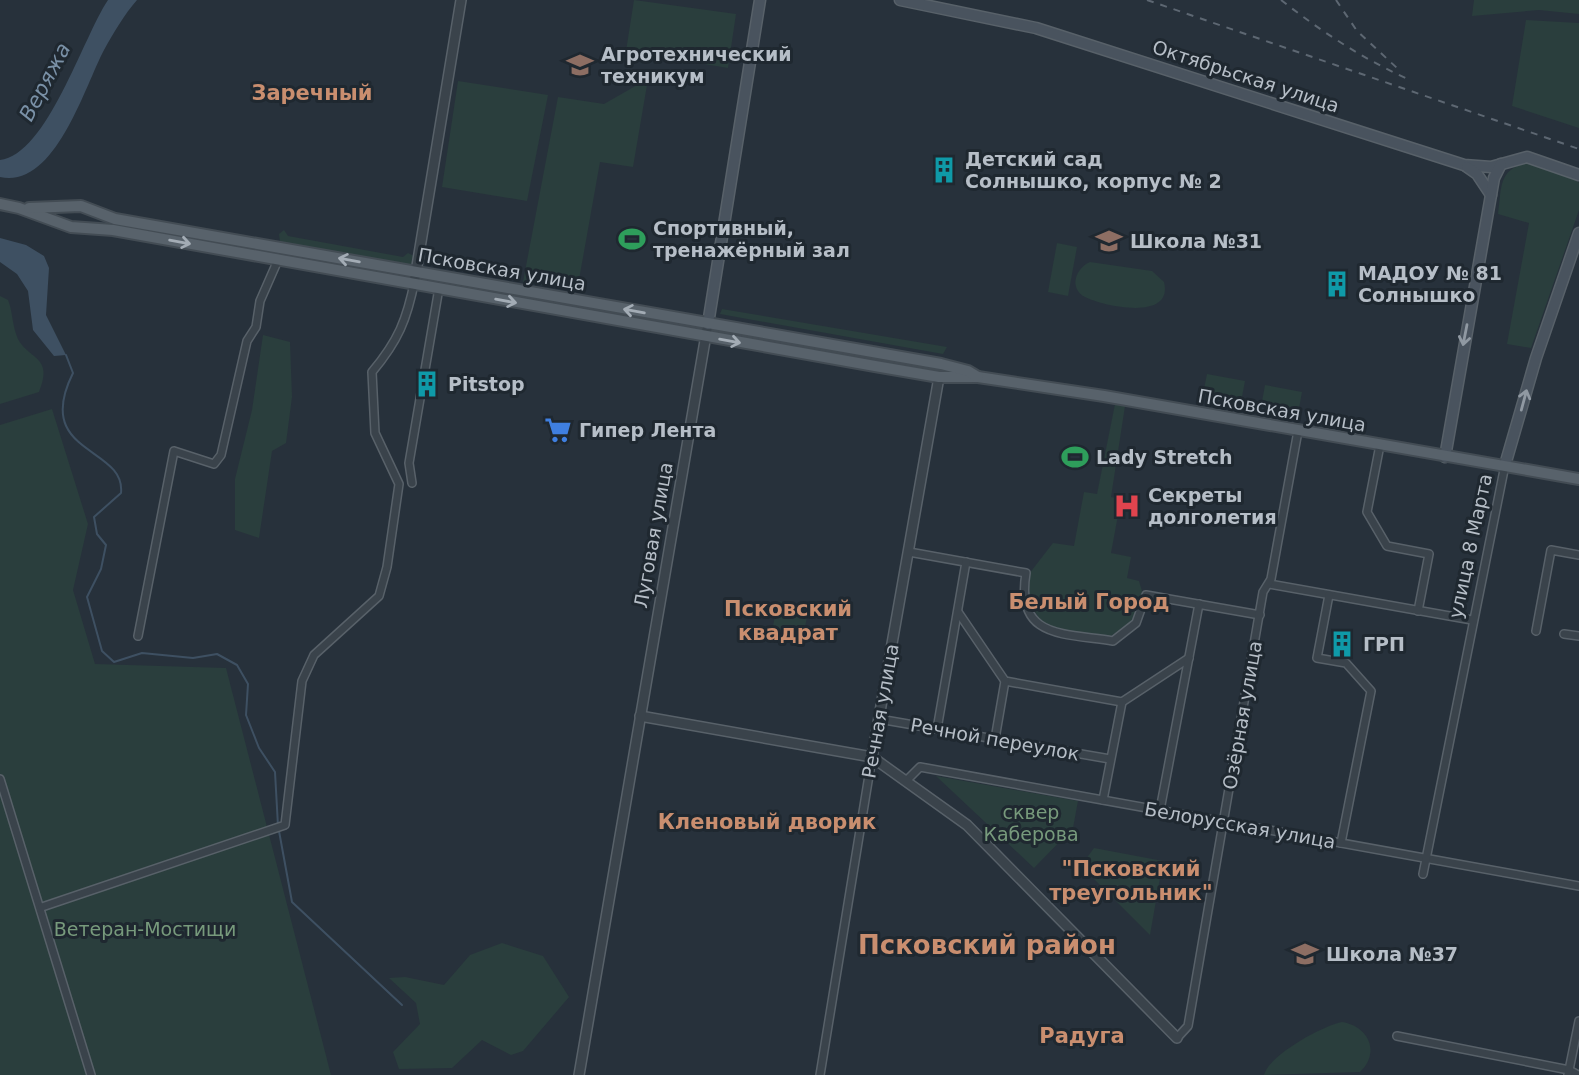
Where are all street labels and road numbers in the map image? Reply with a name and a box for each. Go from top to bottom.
street label: Октябрьская улица [1150,35,1342,117]
street label: Псковская улица [416,243,588,295]
street label: Псковская улица [1196,384,1368,436]
street label: Луговая улица [629,460,677,610]
street label: улица 8 Марта [1444,472,1496,620]
street label: Озёрная улица [1218,639,1266,791]
street label: Речная улица [857,642,903,780]
street label: Речной переулок [909,713,1081,765]
street label: Белорусская улица [1143,797,1337,853]

